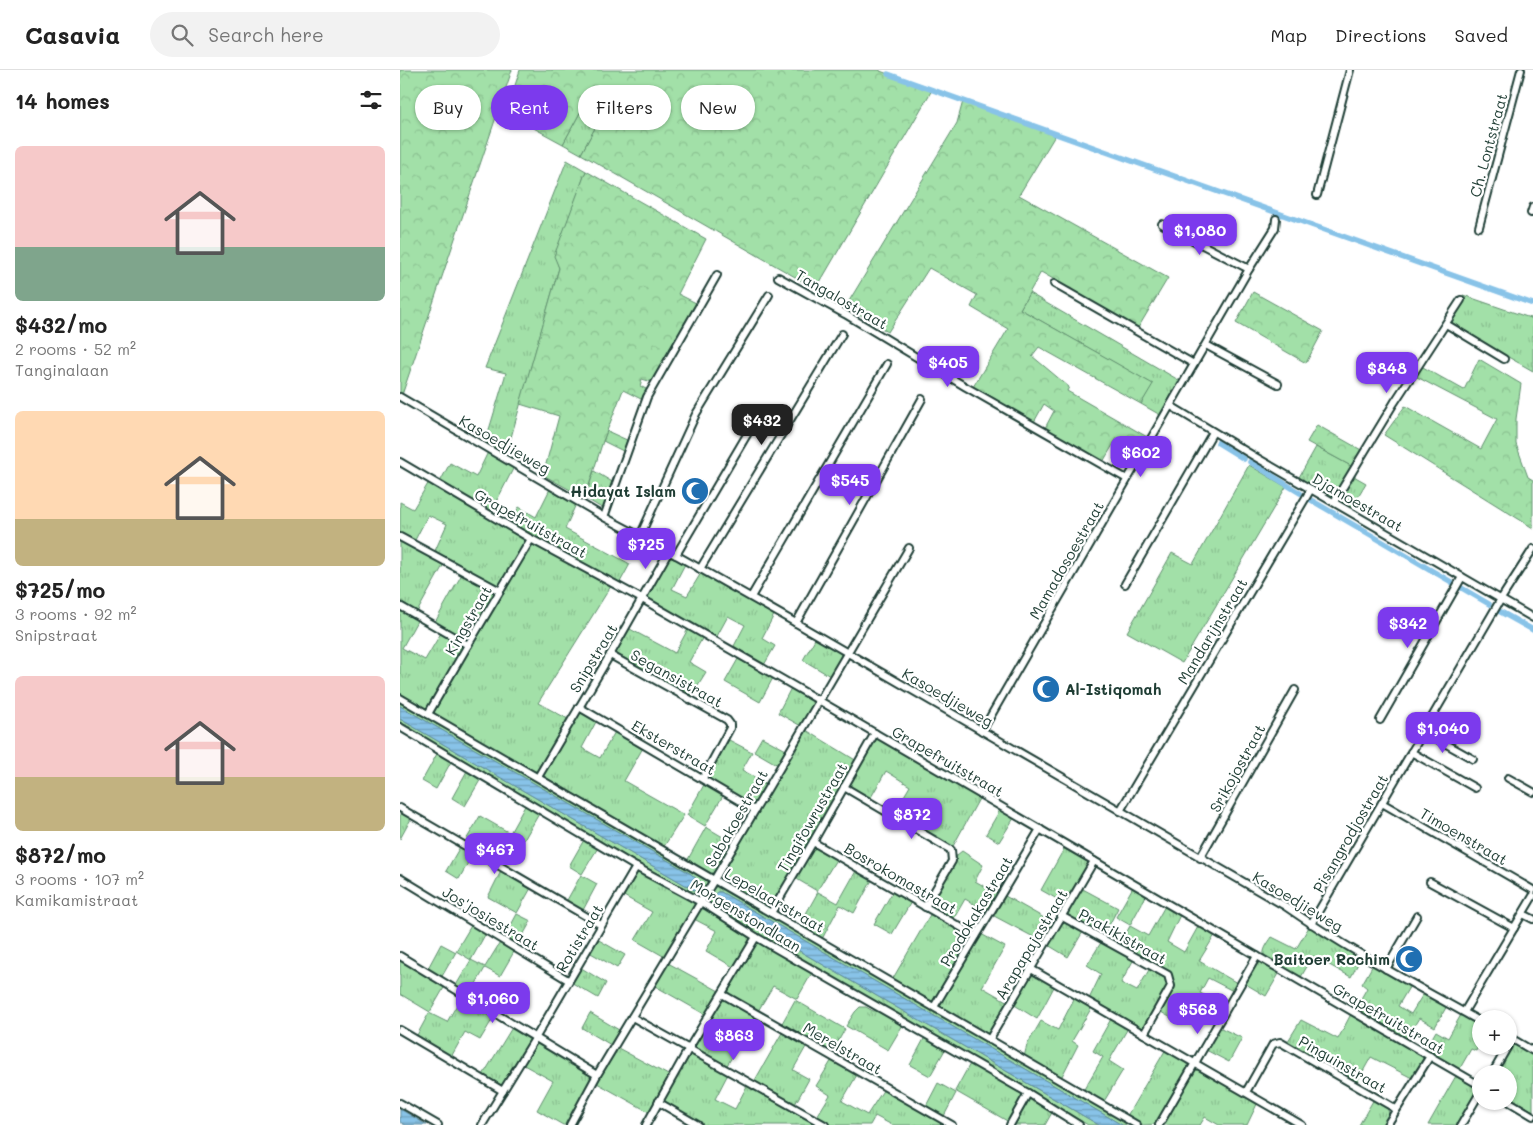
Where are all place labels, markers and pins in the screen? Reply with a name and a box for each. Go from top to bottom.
pin: $1,080 [1159,214,1241,256]
pin: $405 [918,346,978,388]
pin: $848 [1357,352,1417,394]
pin: $432 [732,404,792,446]
pin: $602 [1111,436,1171,478]
pin: $545 [820,464,880,506]
mosque icon: Hidayat Islam [680,476,710,506]
place label: Hidayat Islam [570,481,676,501]
pin: $725 [616,528,676,570]
pin: $342 [1378,606,1438,649]
mosque icon: Al-Istiqomah [1031,674,1061,704]
place label: Al-Istiqomah [1065,679,1162,699]
pin: $1,040 [1402,712,1484,754]
pin: $872 [882,798,942,840]
pin: $467 [465,832,525,875]
mosque icon: Baitoer Rochim [1394,944,1424,974]
place label: Baitoer Rochim [1274,949,1390,969]
pin: $1,060 [452,982,534,1024]
pin: $568 [1168,992,1228,1035]
pin: $863 [704,1018,764,1061]

